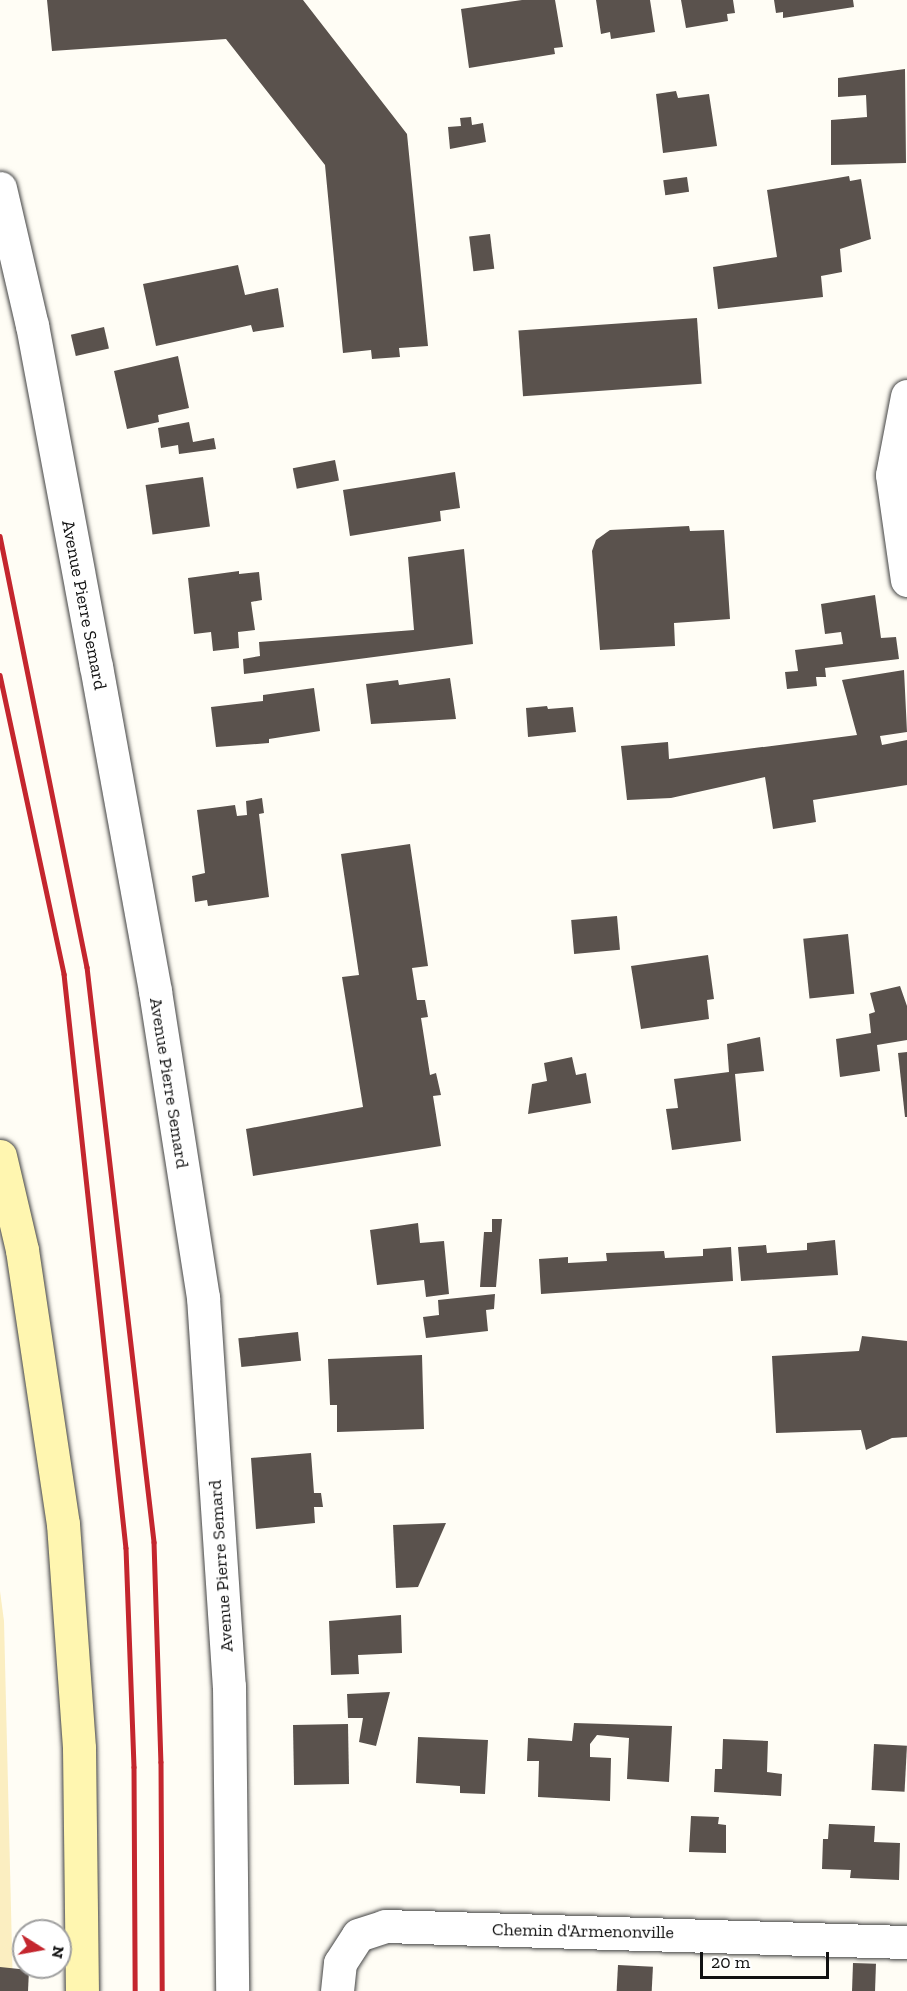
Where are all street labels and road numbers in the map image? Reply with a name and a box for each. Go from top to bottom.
street label: Avenue Pierre Semard [57,518,111,692]
street label: Avenue Pierre Semard [145,996,193,1170]
street label: Avenue Pierre Semard [204,1479,238,1653]
street label: Chemin d'Armenonville [492,1919,674,1943]

